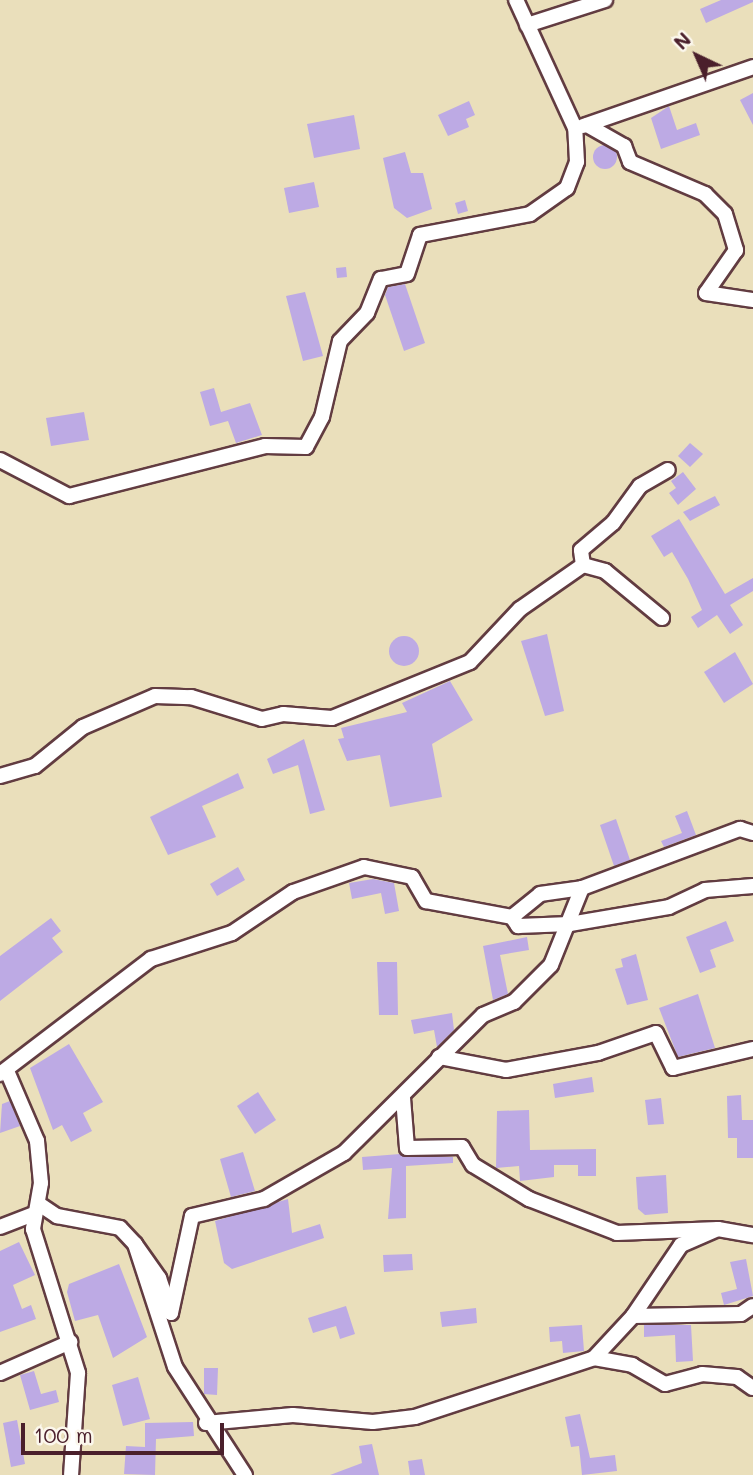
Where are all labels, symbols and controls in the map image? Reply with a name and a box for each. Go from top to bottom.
north arrow [662,21,732,91]
text: N [668,27,696,55]
scale bar [24,1408,228,1452]
text: 100 m [34,1421,93,1448]

